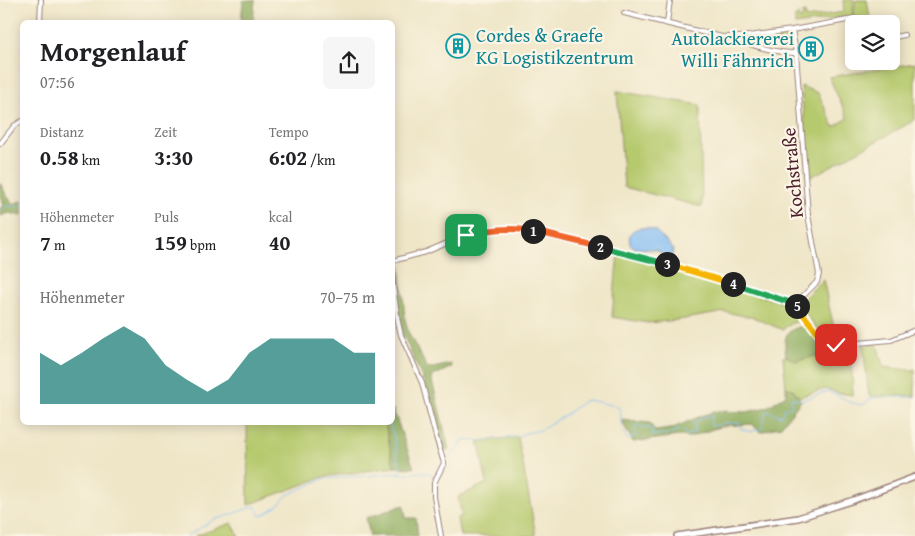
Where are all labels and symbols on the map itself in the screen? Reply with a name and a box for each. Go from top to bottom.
place label: Cordes & Graefe KG Logistikzentrum [476,21,634,71]
place label: Autolackiererei Willi Fähnrich [671,24,794,74]
building icon: Cordes & Graefe KG Logistikzentrum [445,33,471,59]
building icon: Autolackiererei Willi Fähnrich [798,36,824,62]
street label: Kochstraße [774,127,810,219]
pin [445,214,487,256]
pin: 1 [520,218,546,244]
pin: 2 [588,234,612,260]
pin: 3 [654,252,680,276]
pin: 4 [720,272,746,296]
pin: 5 [784,294,810,318]
pin [815,324,857,366]

